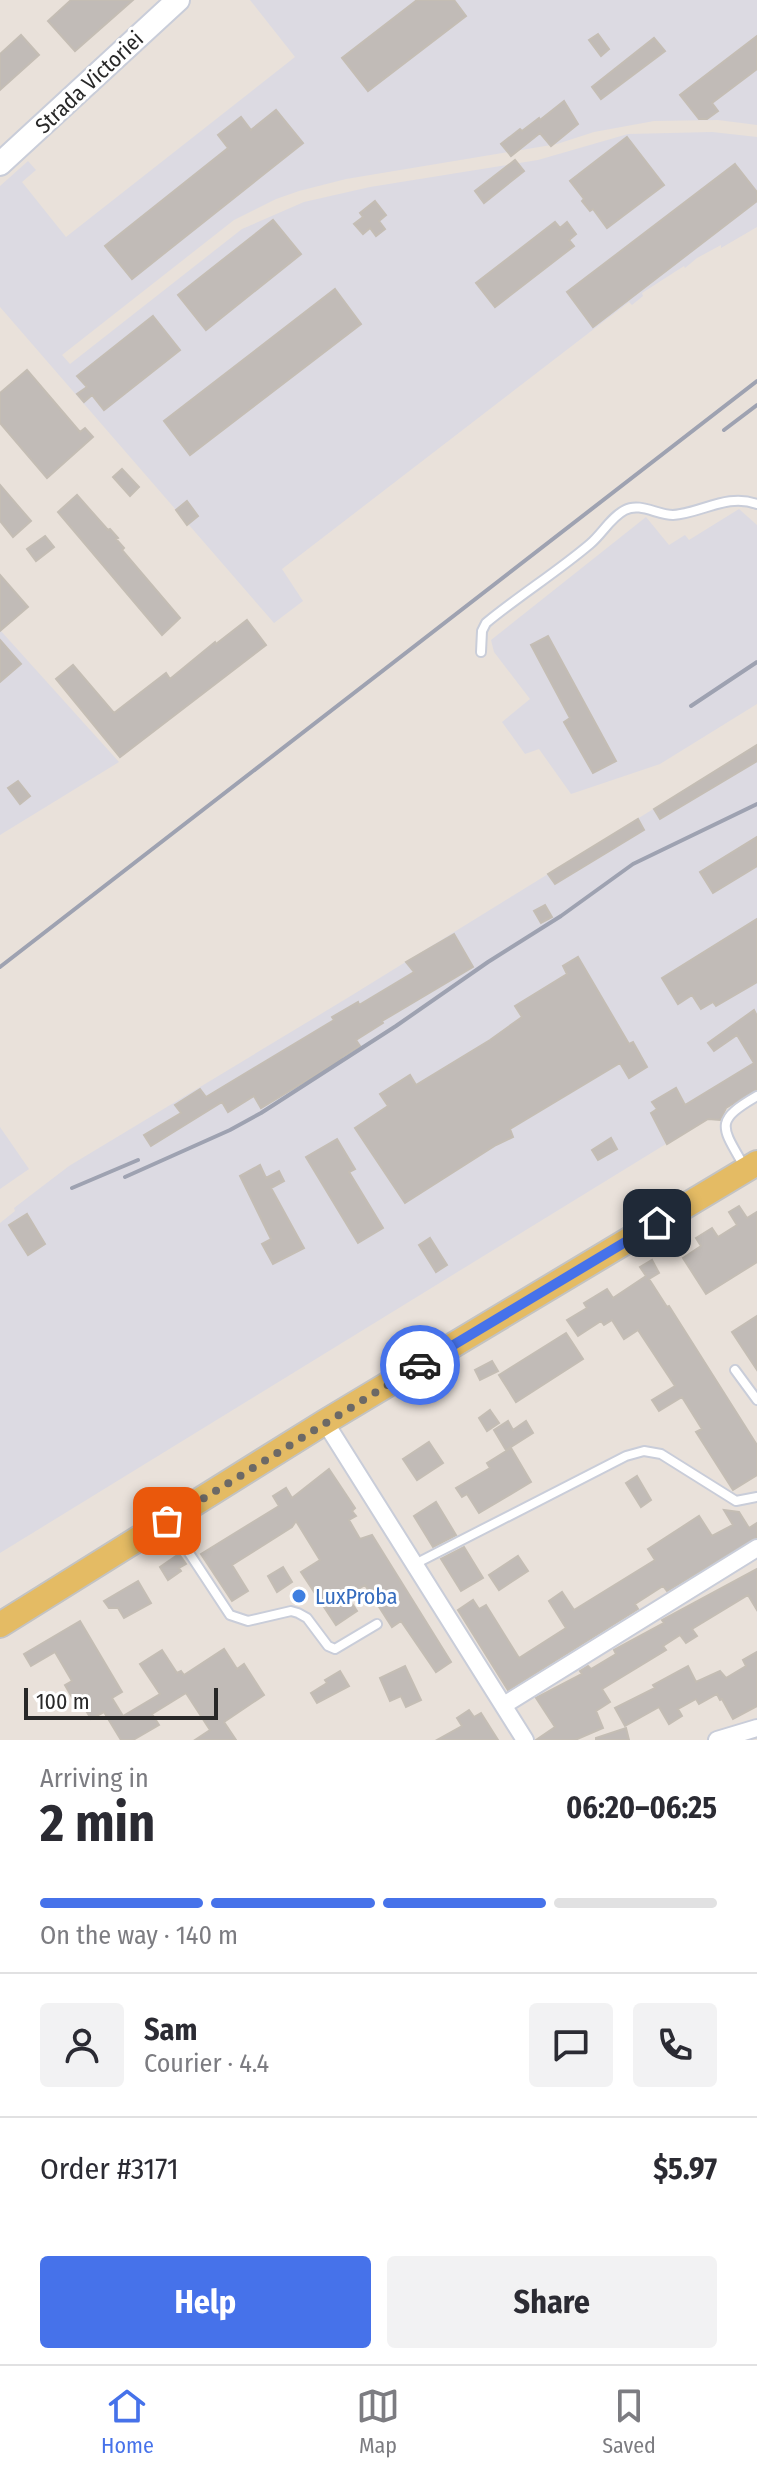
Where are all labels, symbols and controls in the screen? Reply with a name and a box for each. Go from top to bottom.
street label: Strada Victoriei [30,25,149,139]
pin [623,1189,691,1257]
icon: home [635,1201,679,1245]
courier [380,1325,460,1405]
icon: car [398,1343,442,1387]
pin [133,1487,201,1555]
icon: bag [145,1499,189,1543]
place label: LuxProba [315,1583,398,1610]
marker: LuxProba [290,1587,308,1605]
scale bar [24,1684,218,1720]
text: 100 m [36,1688,90,1715]
text: Arriving in [40,1763,149,1794]
text: 06:20–06:25 [566,1790,717,1826]
text: 2 min [40,1792,155,1855]
text: On the way · 140 m [40,1920,238,1951]
button: person [40,2003,124,2087]
button: chat [529,2003,613,2087]
button: phone [633,2003,717,2087]
text: Sam [144,2012,197,2048]
text: Courier · 4.4 [144,2048,269,2079]
text: Order #3171 [40,2151,179,2187]
text: $5.97 [653,2151,717,2187]
button: Help [40,2256,371,2348]
button: Share [387,2256,717,2348]
tab: Home [101,2384,154,2459]
tab: Map [356,2384,400,2459]
tab: Saved [602,2384,656,2459]

